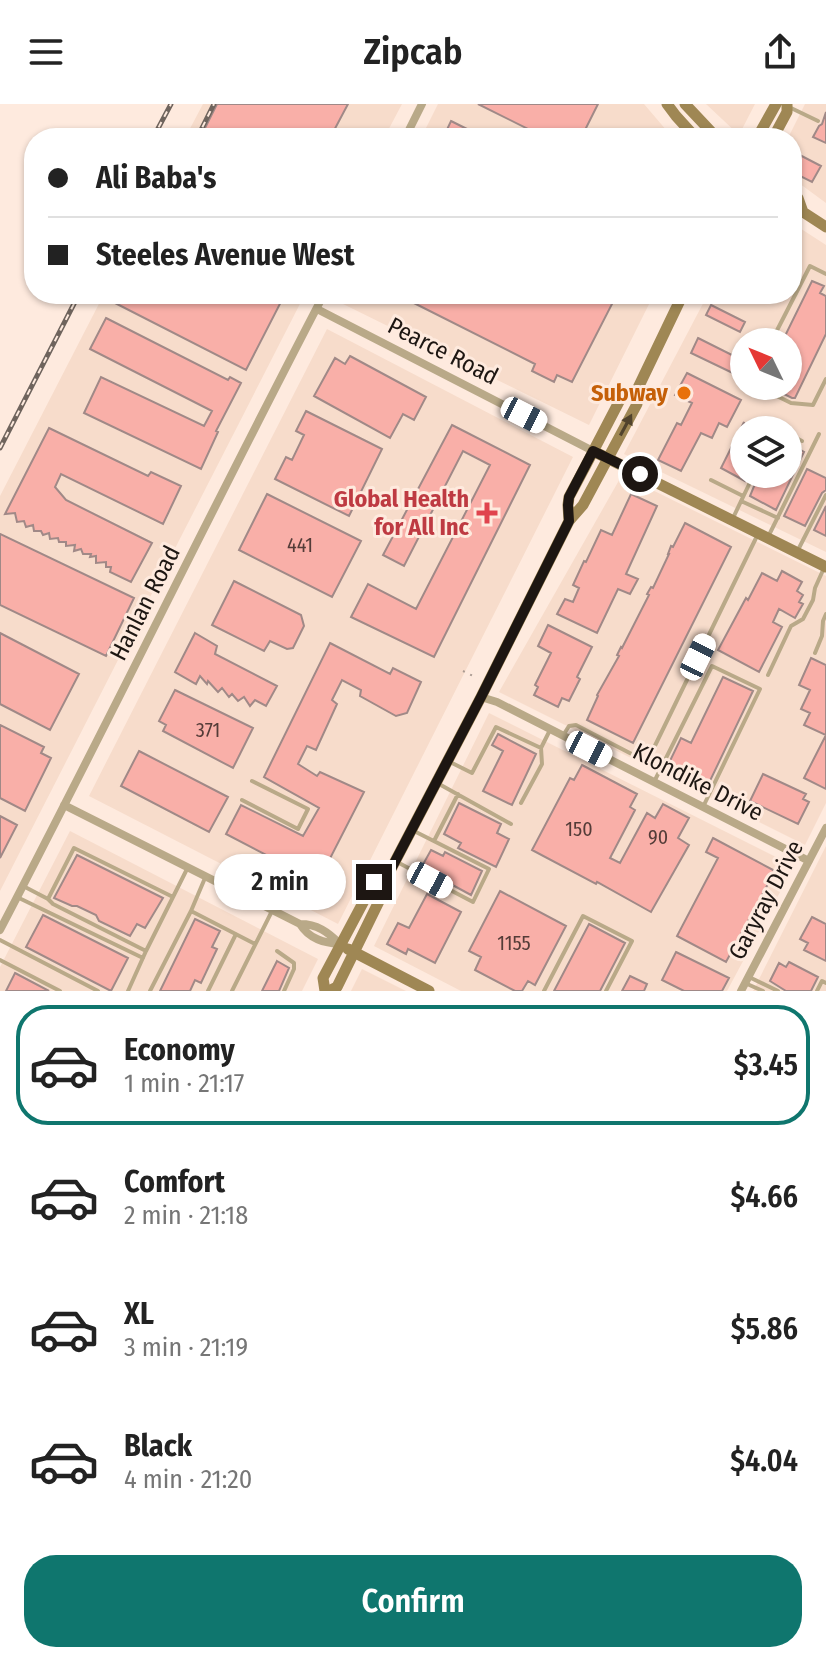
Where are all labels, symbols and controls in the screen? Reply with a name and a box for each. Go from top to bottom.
icon: menu [24,30,68,74]
text: Zipcab [364,30,462,74]
icon: share [758,30,802,74]
text: Ali Baba's [96,160,216,196]
text: Steeles Avenue West [96,237,355,273]
street label: Pearce Road [383,311,503,391]
north arrow [730,328,802,400]
map controls [730,328,802,488]
place label: Subway [591,379,669,407]
marker: Subway [675,384,693,402]
car [497,393,551,437]
one-way arrow [619,414,633,436]
button: layers [730,416,802,488]
route start [622,456,658,492]
place label: Global Health for All Inc [334,485,470,541]
marker: Global Health for All Inc [476,502,498,524]
house number: 441 [287,533,313,557]
street label: Hanlan Road [104,541,186,665]
car [677,630,719,684]
house number: 371 [196,718,220,742]
car [562,727,616,771]
street label: Klondike Drive [628,737,768,827]
house number: 150 [565,817,593,841]
house number: 90 [648,825,668,849]
street label: Garyray Drive [723,836,809,964]
callout: 2 min [214,854,346,910]
car [403,858,457,902]
route end [356,864,392,900]
text: 2 min [251,866,309,897]
house number: 1155 [497,931,531,955]
icon: car [28,1029,100,1101]
text: Economy [124,1032,235,1068]
text: $3.45 [734,1047,798,1083]
text: 1 min · 21:17 [124,1068,244,1099]
icon: car [28,1161,100,1233]
text: Comfort [124,1164,225,1200]
text: $4.66 [731,1179,798,1215]
text: 2 min · 21:18 [124,1200,248,1231]
icon: car [28,1293,100,1365]
text: XL [124,1296,154,1332]
text: $5.86 [731,1311,798,1347]
text: 3 min · 21:19 [124,1332,248,1363]
icon: car [28,1425,100,1497]
text: Black [124,1428,192,1464]
text: $4.04 [730,1443,798,1479]
text: 4 min · 21:20 [124,1464,252,1495]
button: Confirm [24,1555,802,1647]

